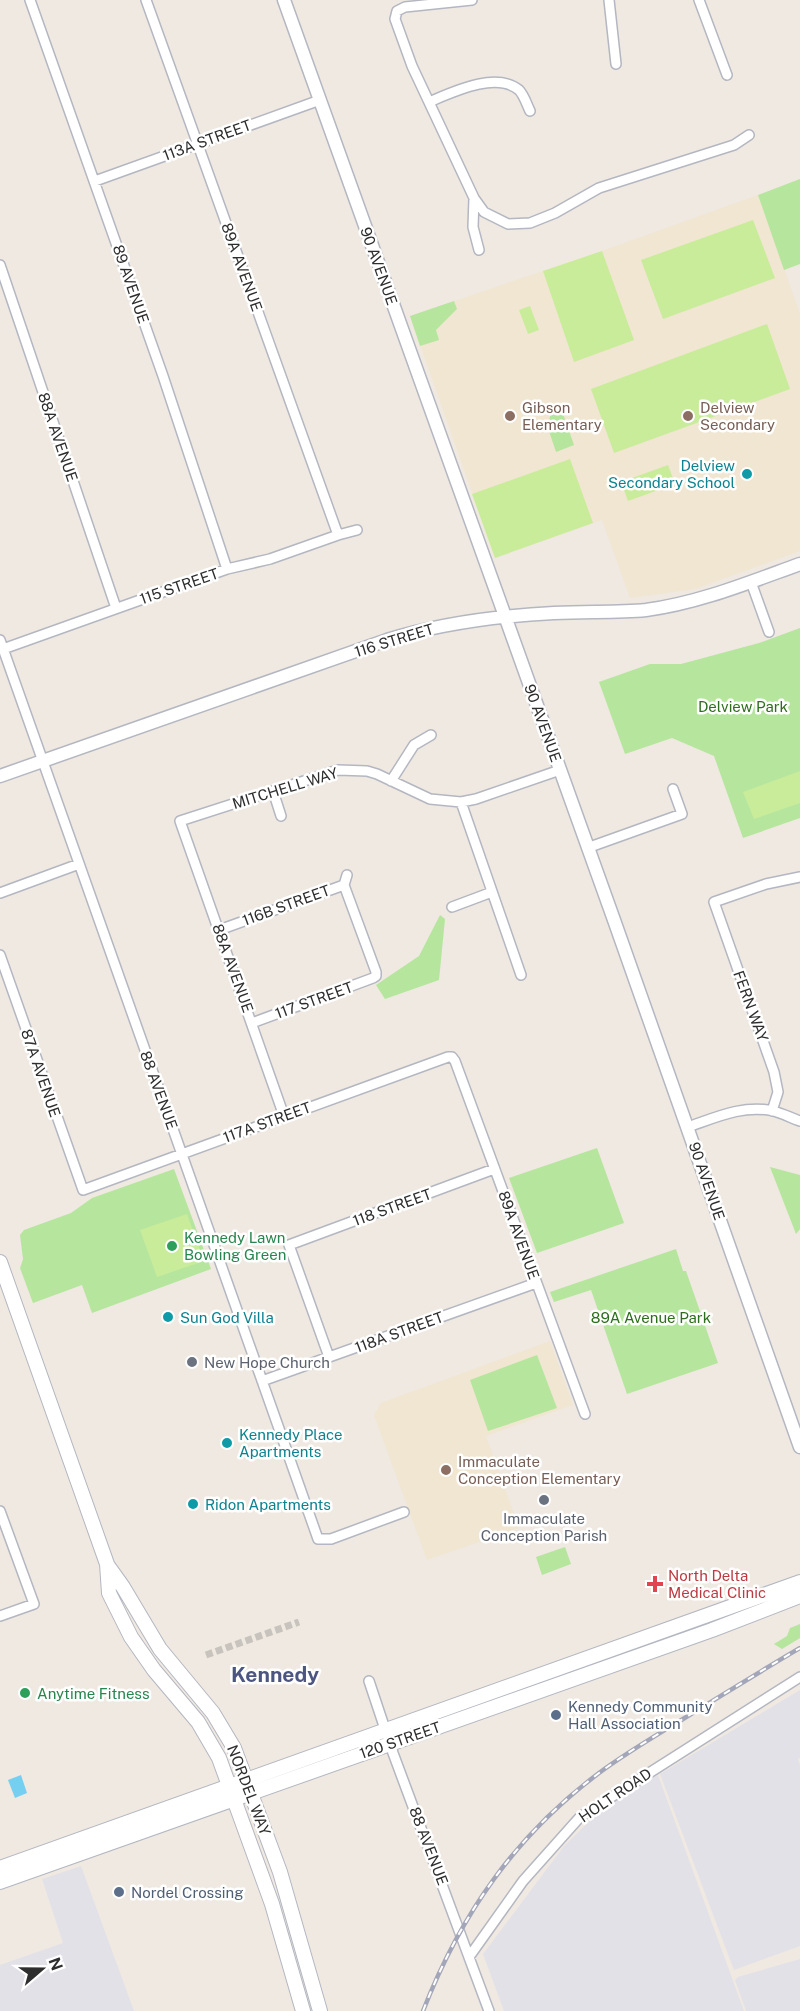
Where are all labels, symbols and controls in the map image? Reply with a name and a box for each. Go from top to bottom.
street label: 113A STREET [161,116,254,164]
street label: 89A AVENUE [218,221,266,313]
street label: 90 AVENUE [357,225,401,307]
street label: 89 AVENUE [110,242,152,326]
street label: 88A AVENUE [35,390,81,484]
place label: Gibson Elementary [522,399,602,433]
place label: Delview Secondary [700,399,775,433]
marker: Gibson Elementary [503,409,517,423]
marker: Delview Secondary [681,409,695,423]
place label: Delview Secondary School [608,457,735,491]
marker: Delview Secondary School [740,467,754,481]
street label: 115 STREET [137,565,221,607]
street label: 116 STREET [352,620,436,660]
street label: 90 AVENUE [521,682,565,764]
park label: Delview Park [698,698,788,715]
street label: MITCHELL WAY [230,764,340,812]
street label: 116B STREET [240,881,332,929]
street label: 88A AVENUE [209,921,257,1015]
street label: FERN WAY [730,968,772,1044]
street label: 117 STREET [273,978,355,1022]
street label: 87A AVENUE [18,1027,64,1119]
street label: 88 AVENUE [137,1048,181,1132]
street label: 117A STREET [221,1098,313,1146]
street label: 90 AVENUE [686,1140,728,1222]
street label: 118 STREET [350,1185,434,1229]
street label: 89A AVENUE [495,1189,543,1281]
place label: Kennedy Lawn Bowling Green [184,1229,287,1263]
marker: Kennedy Lawn Bowling Green [165,1239,179,1253]
street label: 118A STREET [352,1308,446,1356]
place label: Sun God Villa [180,1309,274,1326]
park label: 89A Avenue Park [591,1309,711,1326]
marker: Sun God Villa [161,1310,175,1324]
place label: New Hope Church [204,1354,330,1371]
marker: New Hope Church [185,1355,199,1369]
place label: Kennedy Place Apartments [239,1426,343,1460]
marker: Kennedy Place Apartments [220,1436,234,1450]
place label: Immaculate Conception Elementary [458,1453,621,1487]
marker: Immaculate Conception Elementary [439,1463,453,1477]
marker: Immaculate Conception Parish [537,1493,551,1507]
place label: Ridon Apartments [205,1496,331,1513]
marker: Ridon Apartments [186,1497,200,1511]
place label: Immaculate Conception Parish [481,1510,607,1544]
place label: North Delta Medical Clinic [668,1567,766,1601]
marker: North Delta Medical Clinic [646,1575,664,1593]
district label: Kennedy [231,1662,319,1687]
place label: Anytime Fitness [37,1685,150,1702]
marker: Anytime Fitness [18,1686,32,1700]
place label: Kennedy Community Hall Association [568,1698,712,1732]
marker: Kennedy Community Hall Association [549,1708,563,1722]
street label: 120 STREET [357,1718,443,1762]
street label: NORDEL WAY [224,1742,274,1838]
street label: HOLT ROAD [575,1765,655,1825]
street label: 88 AVENUE [406,1804,452,1888]
place label: Nordel Crossing [131,1884,244,1901]
marker: Nordel Crossing [112,1885,126,1899]
north arrow [12,1939,72,1999]
text: N [45,1955,67,1973]

